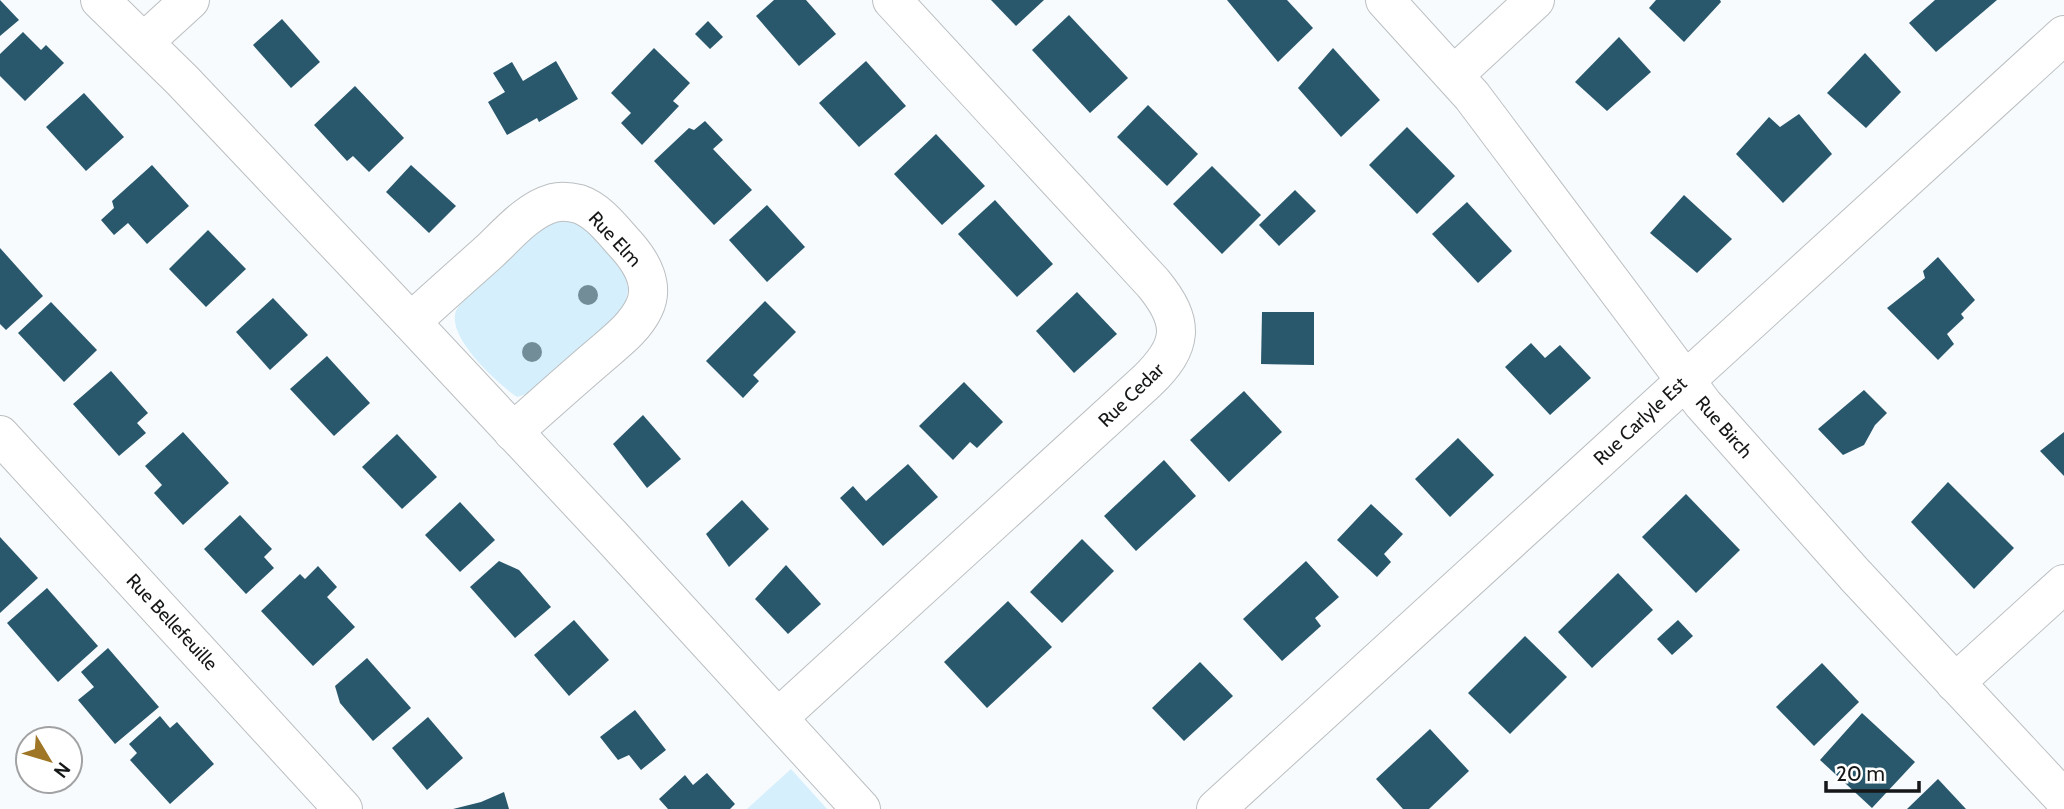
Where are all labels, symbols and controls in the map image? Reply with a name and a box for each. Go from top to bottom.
street label: Rue Elm [584,207,646,271]
street label: Rue Cedar [1094,358,1168,432]
street label: Rue Carlyle Est [1589,372,1692,470]
street label: Rue Birch [1691,391,1757,463]
street label: Rue Bellefeuille [122,569,223,675]
north arrow [14,725,84,795]
scale bar [1826,750,1919,794]
text: N [49,758,75,783]
text: 20 m [1836,761,1885,786]

